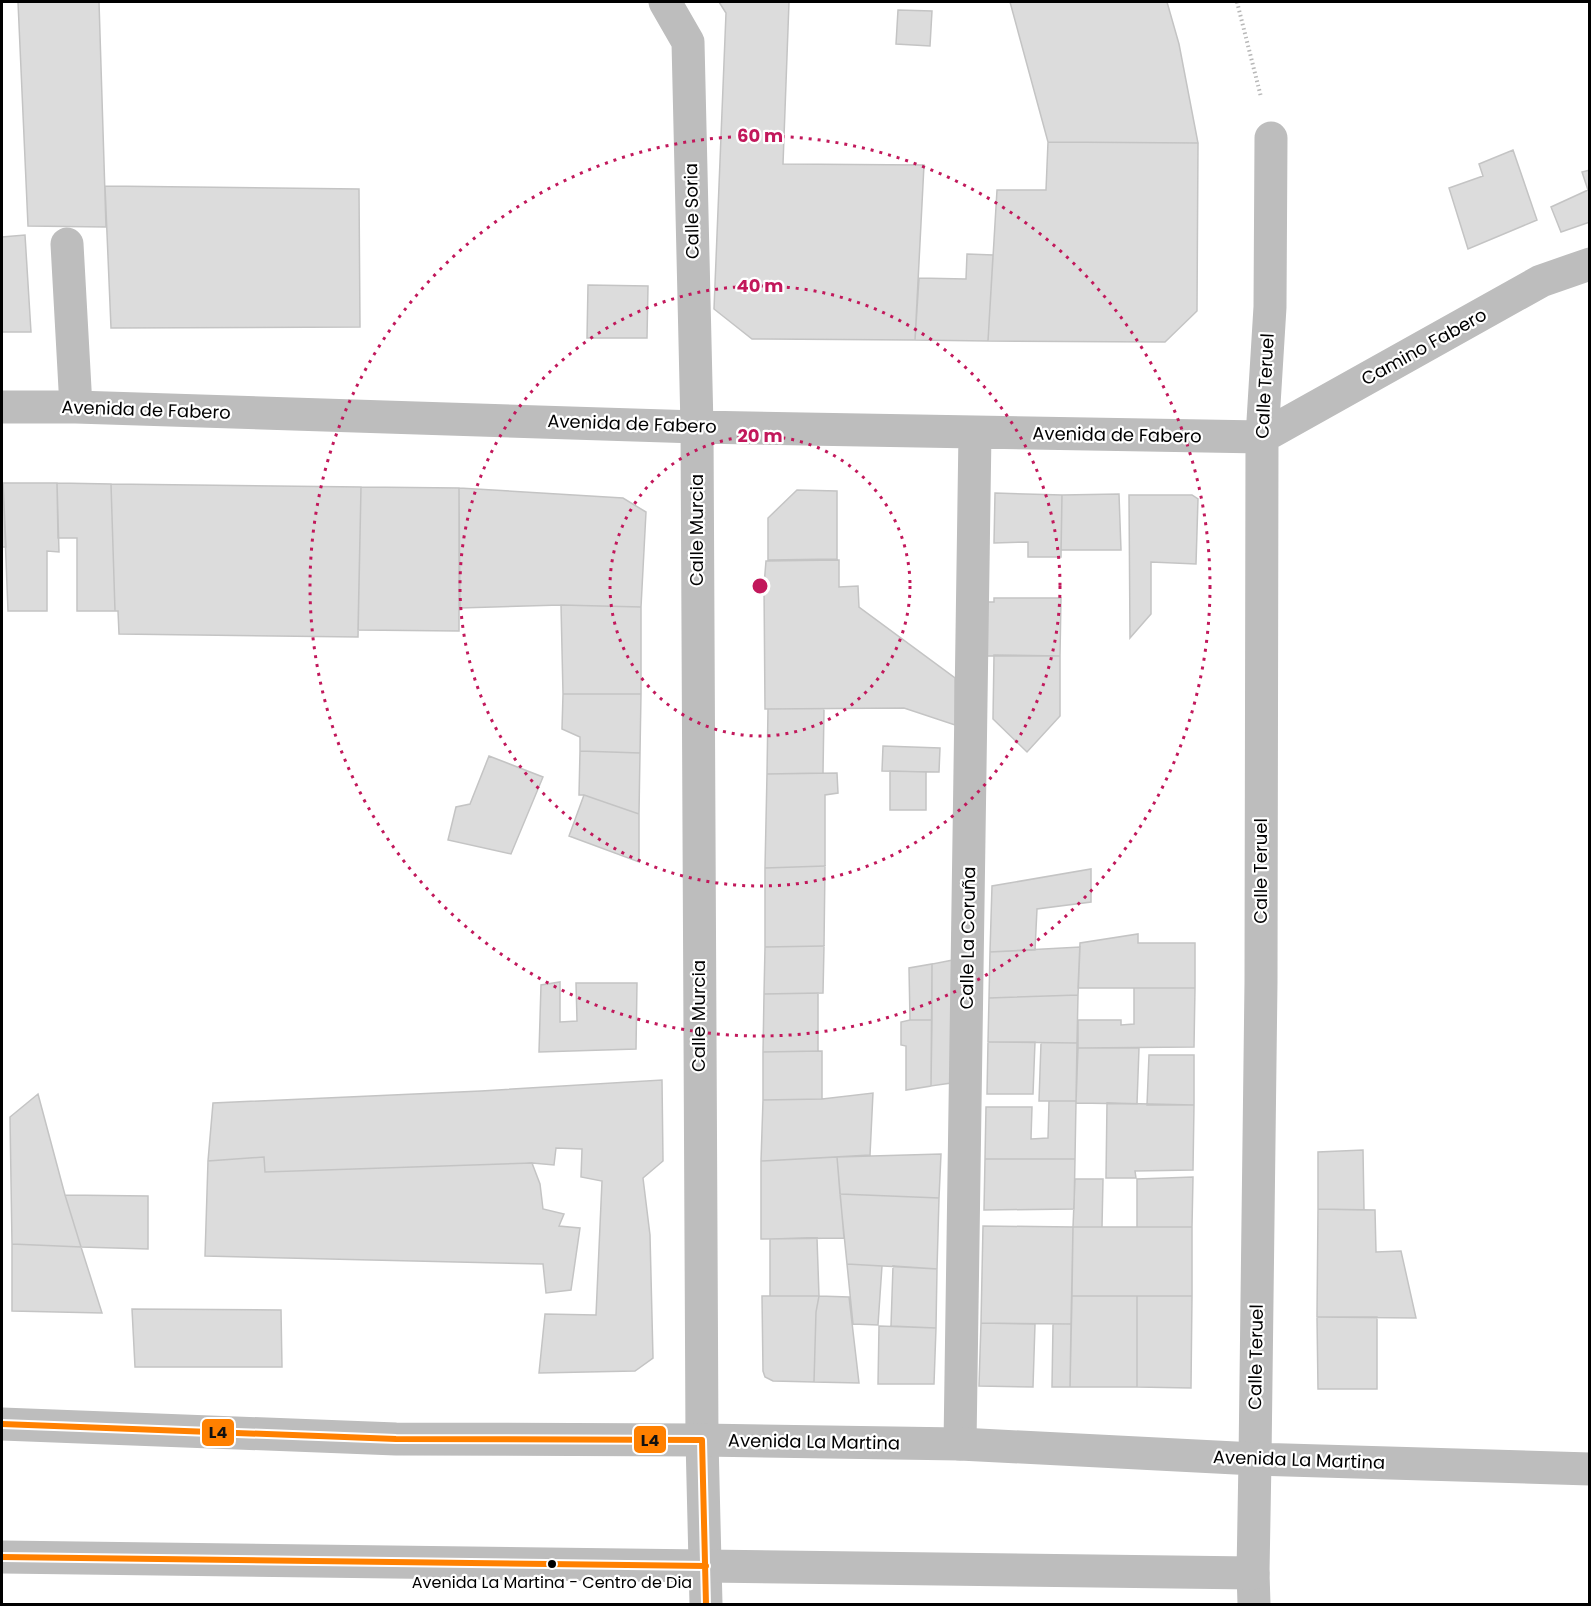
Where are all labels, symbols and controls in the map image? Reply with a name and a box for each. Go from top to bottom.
text: 60 m [737,123,783,148]
street label: Calle Soria [678,163,705,259]
text: 40 m [737,273,783,298]
street label: Camino Fabero [1357,302,1491,391]
street label: Calle Teruel [1249,333,1280,439]
street label: Avenida de Fabero [61,394,231,425]
street label: Avenida de Fabero [547,408,717,439]
street label: Avenida de Fabero [1032,421,1202,448]
text: 20 m [738,423,782,448]
street label: Calle Murcia [684,474,709,586]
centre of rings [750,576,770,596]
street label: Calle Teruel [1248,818,1273,924]
street label: Calle La Coruña [954,866,981,1010]
street label: Calle Murcia [686,960,711,1072]
street label: Calle Teruel [1242,1304,1269,1410]
line badge: L4 [201,1418,235,1447]
text: L4 [209,1421,227,1444]
line badge: L4 [633,1425,667,1454]
street label: Avenida La Martina [728,1427,900,1456]
text: L4 [641,1429,659,1452]
street label: Avenida La Martina [1212,1444,1386,1475]
marker: Avenida La Martina - Centro de Dia [546,1558,558,1570]
place label: Avenida La Martina - Centro de Dia [412,1571,692,1594]

